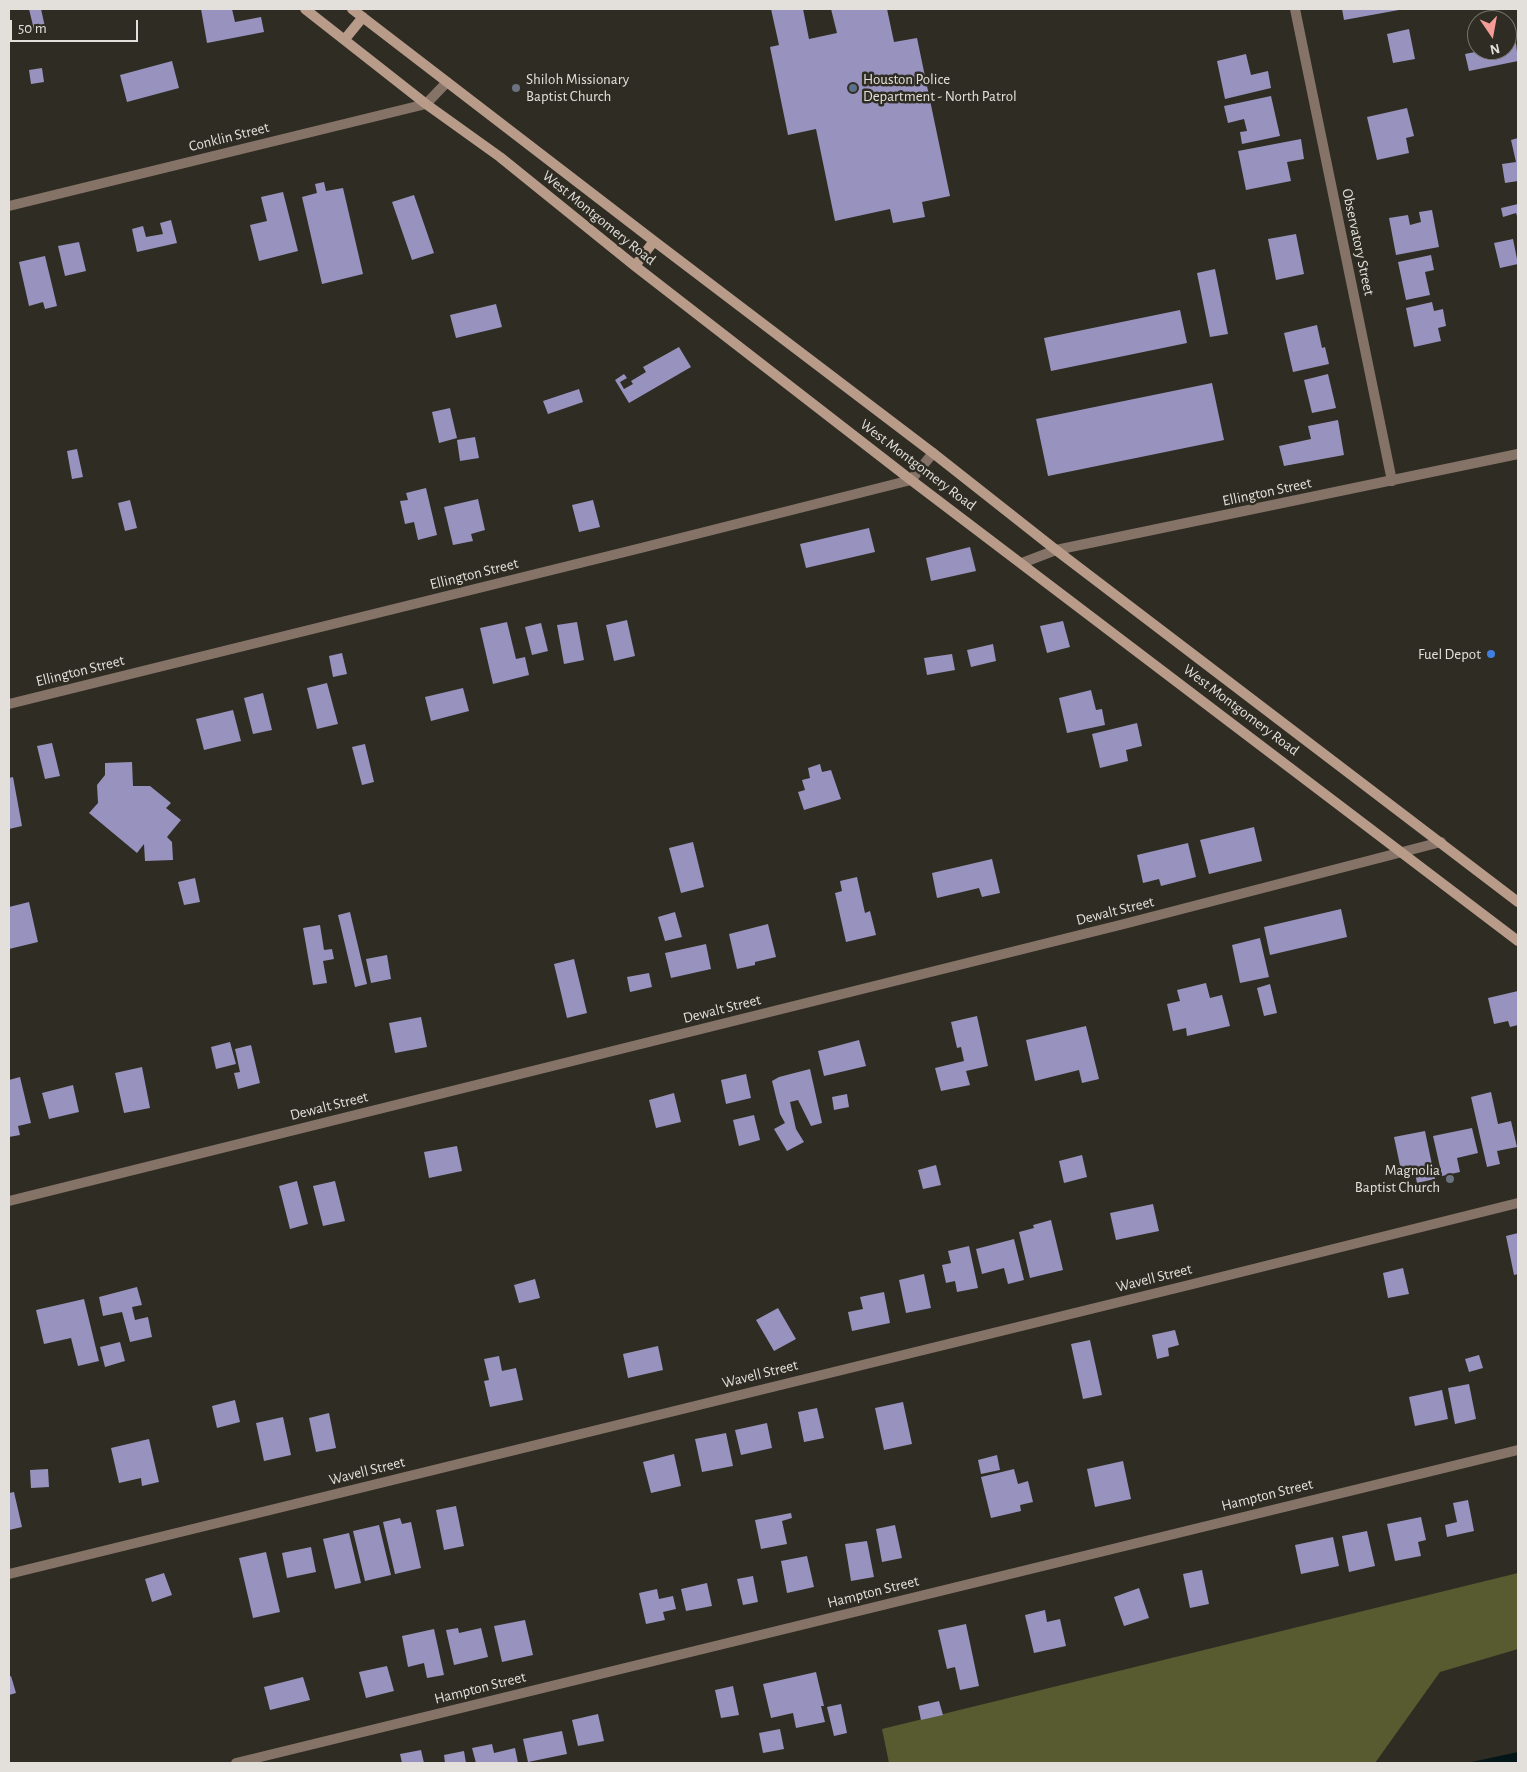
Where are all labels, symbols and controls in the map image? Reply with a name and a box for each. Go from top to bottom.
scale bar [12,10,140,42]
north arrow [1467,10,1517,60]
text: 50 m [18,21,47,36]
text: N [1489,41,1501,57]
place label: Shiloh Missionary Baptist Church [526,70,629,105]
place label: Houston Police Department - North Patrol [863,70,1017,105]
marker: Shiloh Missionary Baptist Church [510,82,522,94]
marker: Houston Police Department - North Patrol [847,82,859,94]
street label: Conklin Street [187,118,271,156]
street label: West Montgomery Road [539,167,659,269]
street label: Observatory Street [1338,187,1378,297]
street label: West Montgomery Road [856,416,980,514]
street label: Ellington Street [1221,474,1313,510]
street label: Ellington Street [428,554,520,594]
place label: Fuel Depot [1418,645,1481,663]
marker: Fuel Depot [1485,648,1497,660]
street label: Ellington Street [34,651,126,691]
street label: West Montgomery Road [1179,661,1303,759]
street label: Dewalt Street [1074,893,1156,929]
street label: Dewalt Street [681,991,763,1027]
street label: Dewalt Street [288,1088,370,1124]
place label: Magnolia Baptist Church [1355,1161,1440,1196]
marker: Magnolia Baptist Church [1444,1173,1456,1185]
street label: Wavell Street [1114,1260,1194,1296]
street label: Wavell Street [720,1356,800,1392]
street label: Wavell Street [327,1453,407,1489]
street label: Hampton Street [1219,1475,1315,1515]
street label: Hampton Street [825,1572,921,1612]
street label: Hampton Street [432,1668,528,1708]

